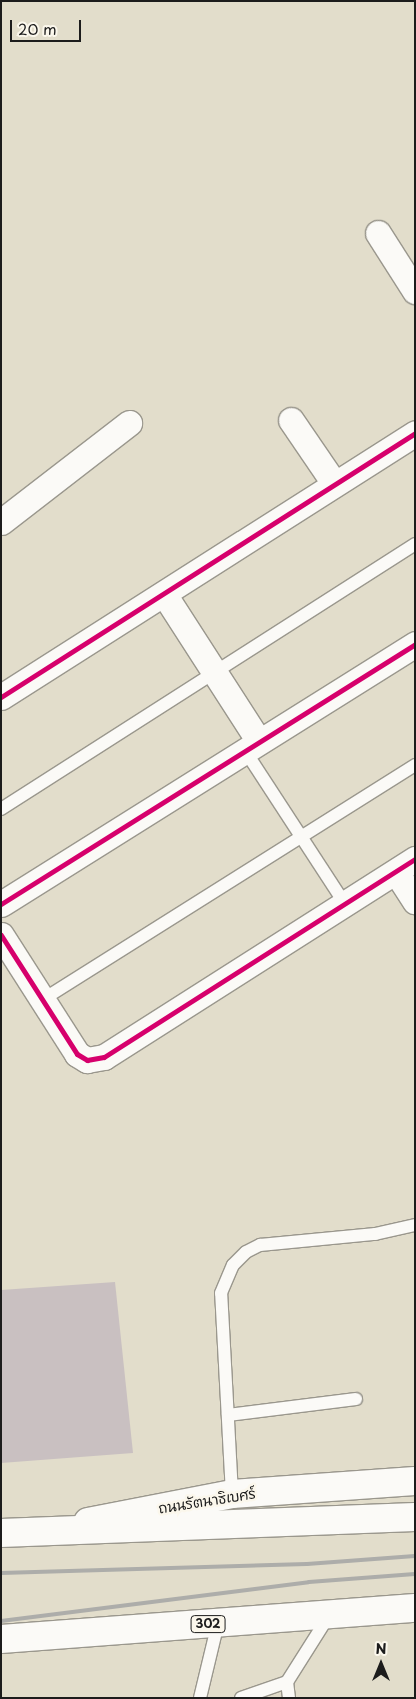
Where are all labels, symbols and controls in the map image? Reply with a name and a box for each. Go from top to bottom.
scale bar [12,10,84,42]
text: 20 m [18,17,57,40]
street label: ถนนรัตนาธิเบศร์ [157,1485,257,1517]
road number: 302 [190,1615,226,1634]
text: N [375,1638,387,1659]
north arrow [356,1639,406,1689]

